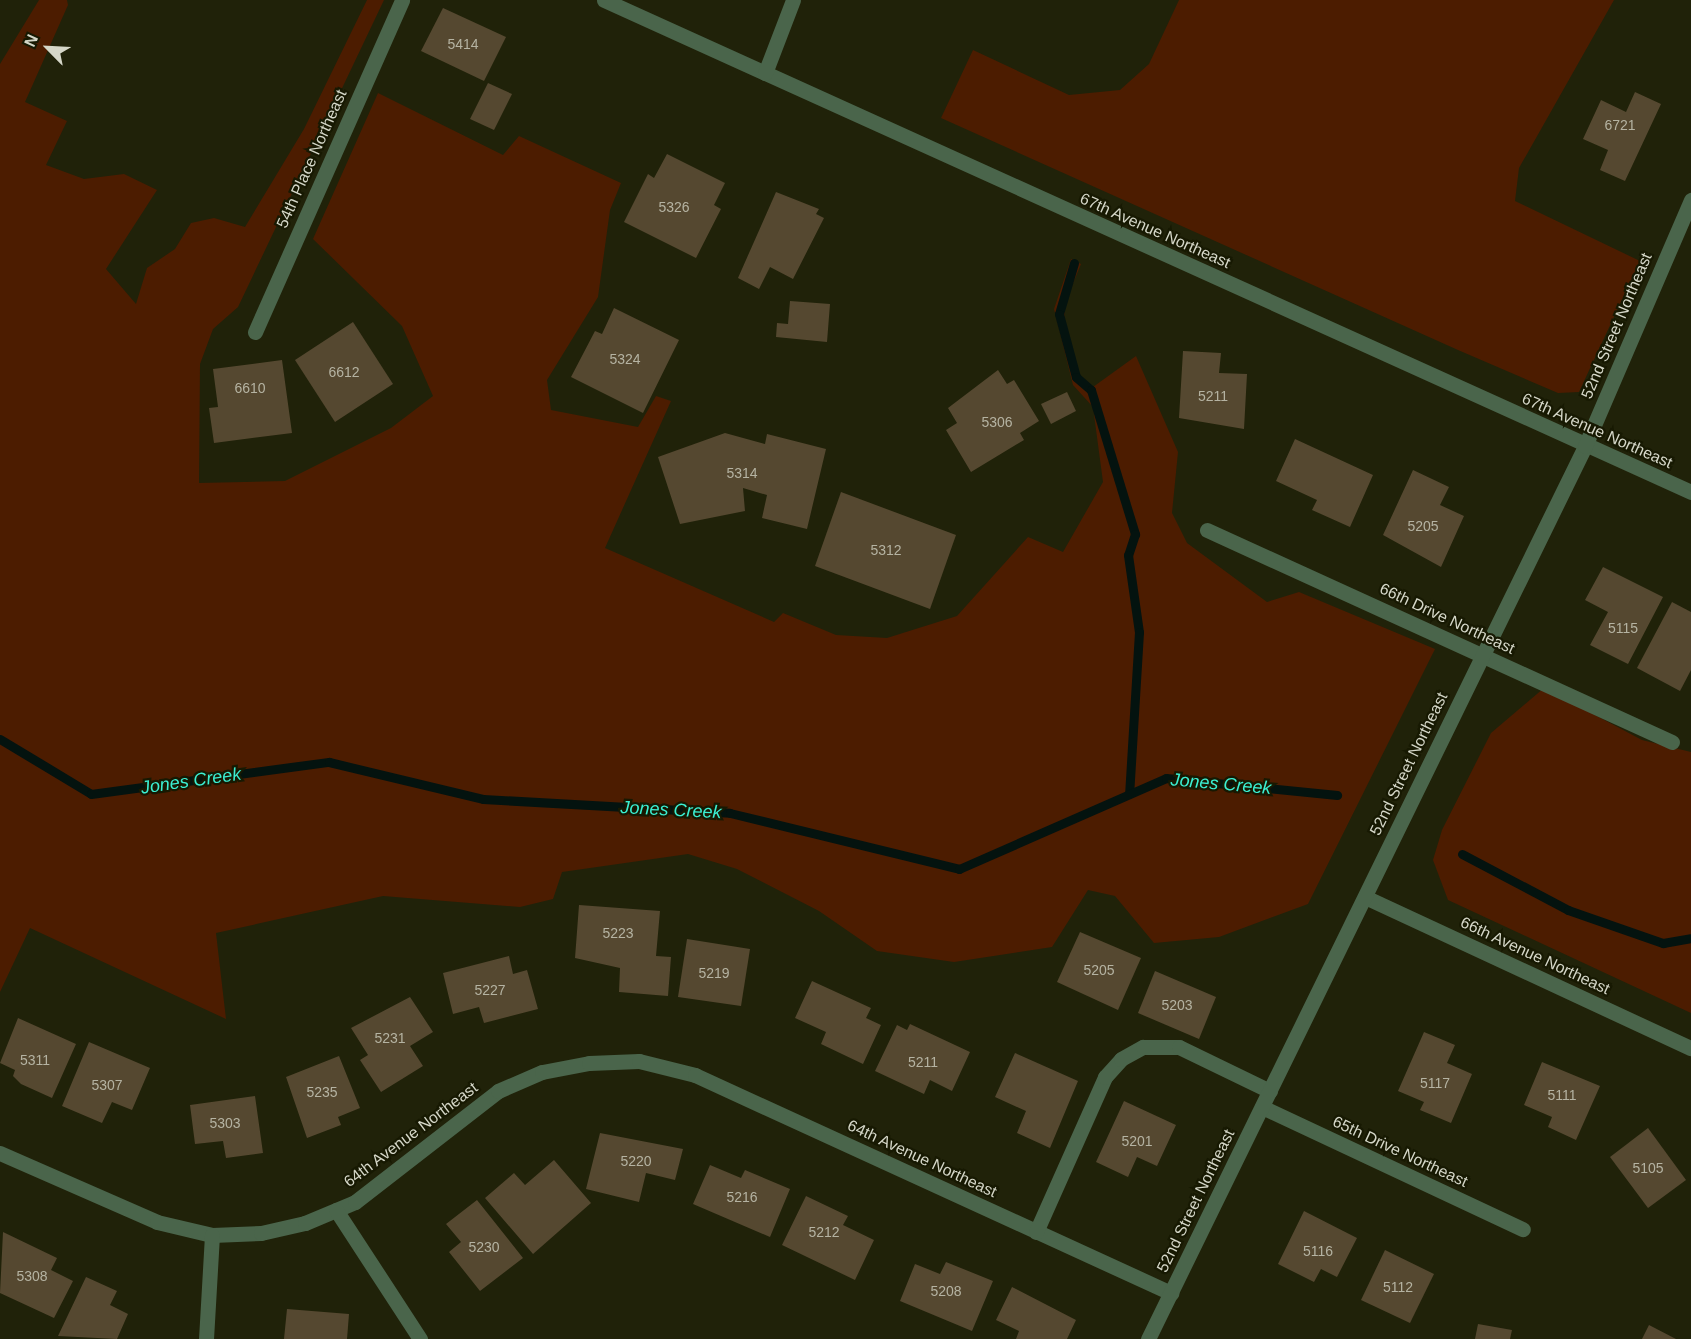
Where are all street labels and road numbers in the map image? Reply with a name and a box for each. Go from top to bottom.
street label: 54th Place Northeast [273,87,351,231]
street label: 67th Avenue Northeast [1076,189,1234,273]
street label: 52nd Street Northeast [1578,250,1656,402]
street label: 67th Avenue Northeast [1518,389,1676,473]
street label: 66th Drive Northeast [1376,579,1518,659]
street label: 52nd Street Northeast [1366,689,1452,839]
street label: 66th Avenue Northeast [1457,913,1613,999]
street label: 64th Avenue Northeast [340,1078,482,1192]
street label: 65th Drive Northeast [1329,1112,1471,1192]
street label: 64th Avenue Northeast [844,1116,1000,1202]
street label: 52nd Street Northeast [1153,1126,1239,1276]

